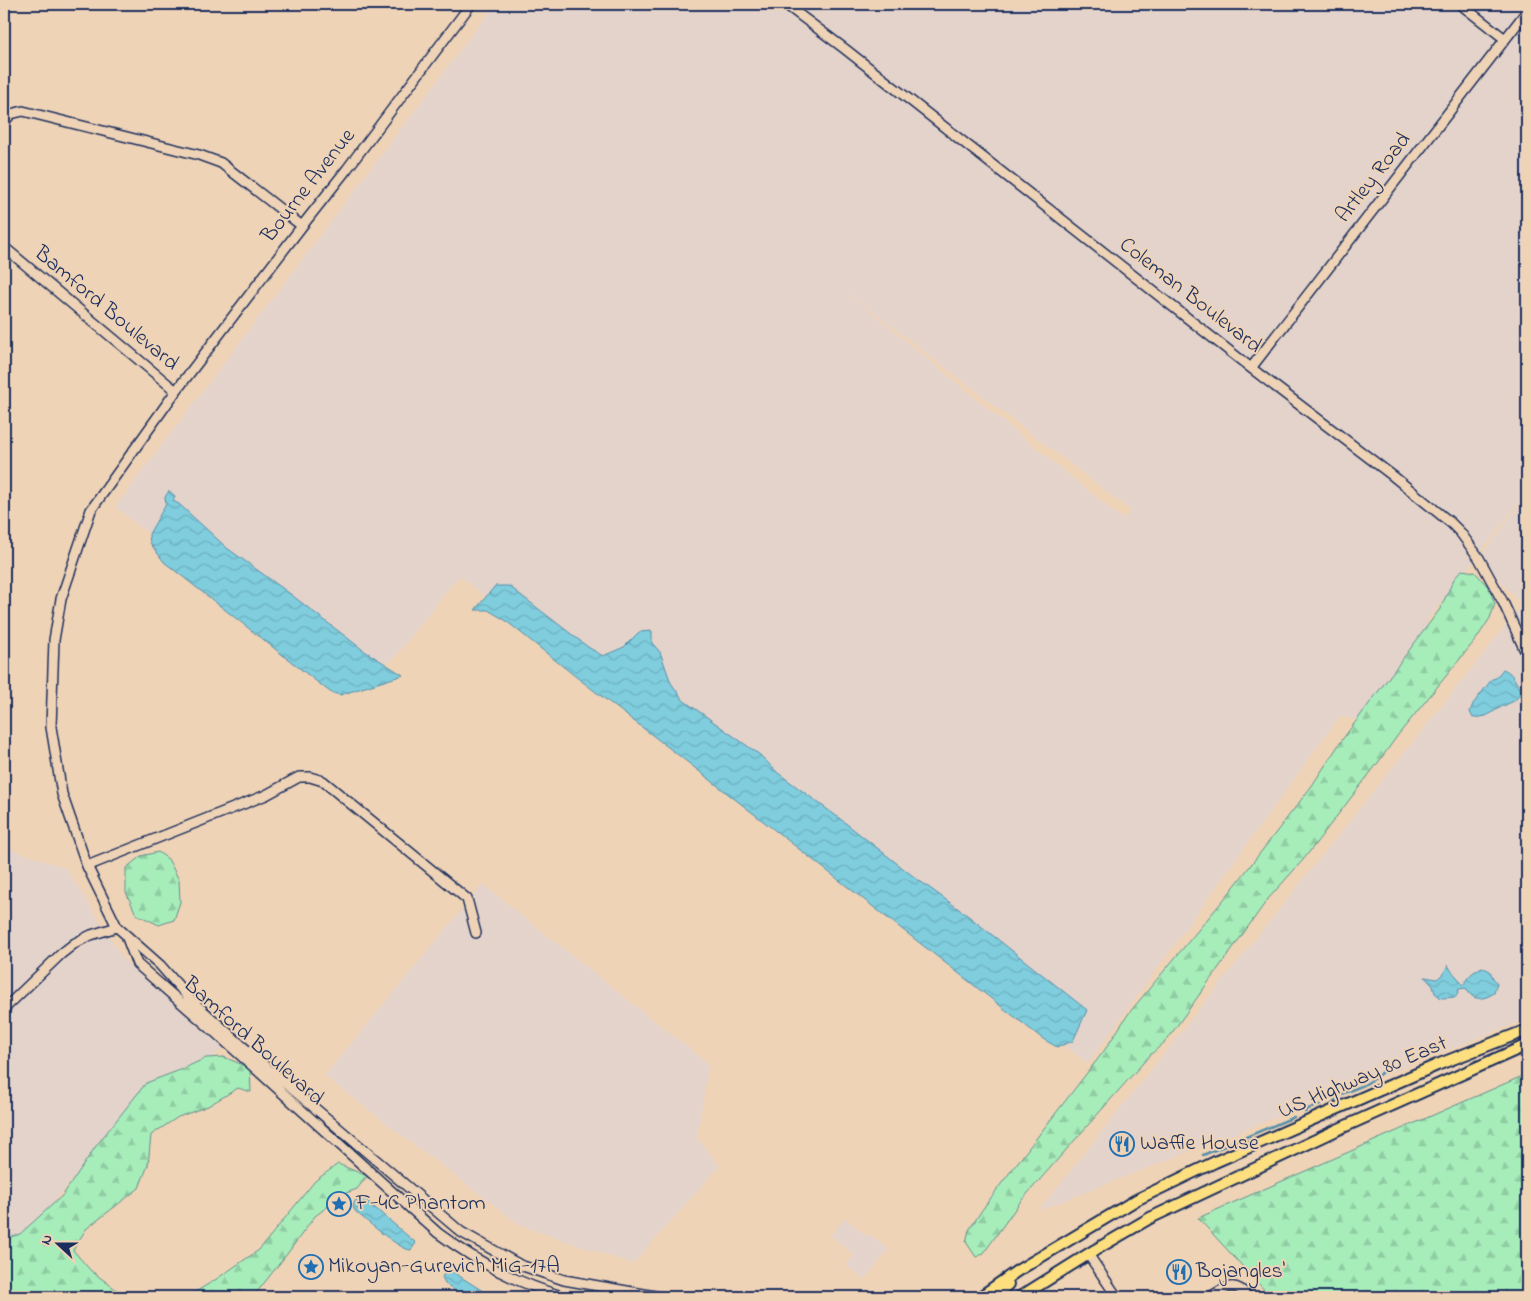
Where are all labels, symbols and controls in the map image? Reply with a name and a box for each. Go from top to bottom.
street label: Bourne Avenue [253,122,364,251]
street label: Artley Road [1328,126,1420,231]
street label: Coleman Boulevard [1112,230,1268,362]
street label: Bamford Boulevard [26,238,185,379]
street label: Bamford Boulevard [174,969,331,1114]
street label: US Highway 80 East [1274,1028,1453,1129]
place label: Waffle House [1140,1128,1259,1160]
restaurant icon: Waffle House [1109,1131,1135,1157]
place label: F-4C Phantom [355,1188,486,1220]
place icon: F-4C Phantom [326,1191,352,1217]
north arrow [32,1218,82,1268]
text: N [36,1232,59,1248]
place label: Mikoyan-Gurevich MiG-17A [328,1251,560,1284]
place icon: Mikoyan-Gurevich MiG-17A [298,1254,324,1280]
place label: Bojangles' [1195,1256,1285,1289]
restaurant icon: Bojangles' [1166,1259,1192,1285]

